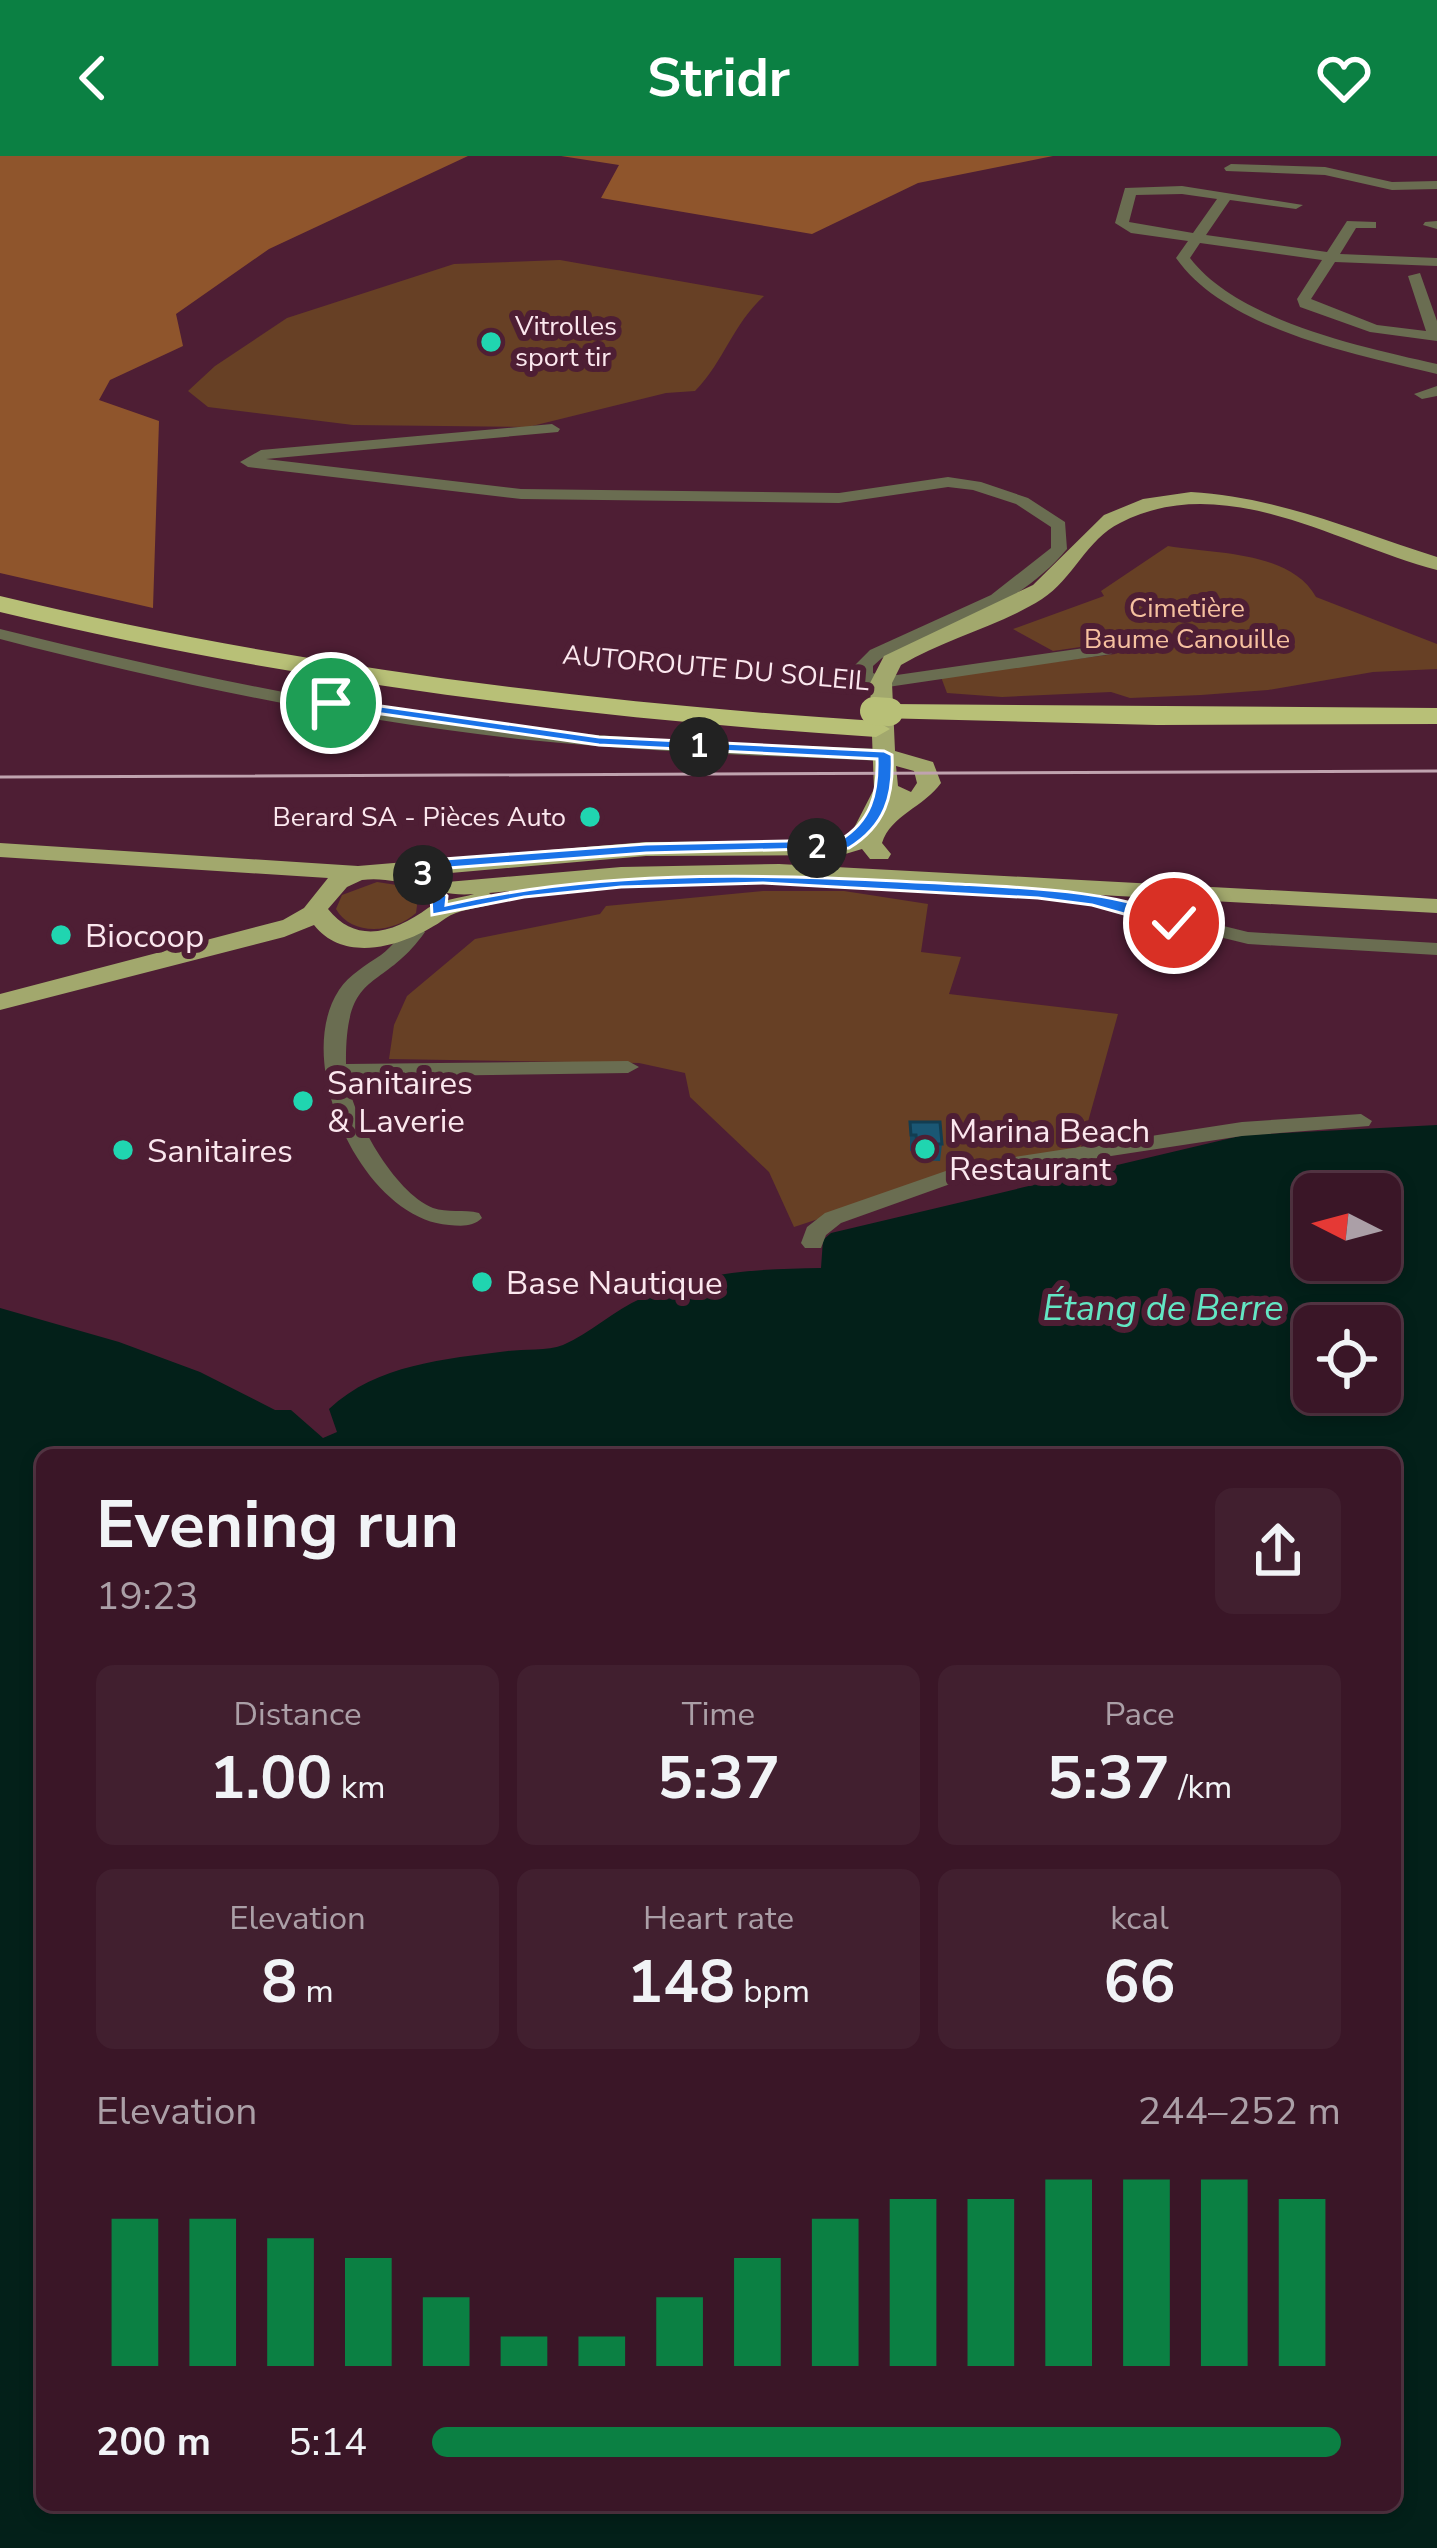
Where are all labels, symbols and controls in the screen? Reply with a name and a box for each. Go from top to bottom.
text: Stridr [647,41,790,115]
icon: back [60,45,126,111]
icon: heart [1311,45,1377,111]
place label: Vitrolles sport tir [514,308,617,376]
marker: Vitrolles sport tir [478,329,504,355]
park label: Cimetière Baume Canouille [1084,590,1290,658]
street label: AUTOROUTE DU SOLEIL [561,637,871,700]
pin [280,652,382,754]
icon: arrive [298,670,364,736]
pin: 1 [669,717,729,777]
text: 1 [689,724,709,769]
place label: Berard SA - Pièces Auto [272,799,566,836]
marker: Berard SA - Pièces Auto [577,804,603,830]
pin: 2 [787,818,847,878]
text: 2 [807,825,827,870]
pin: 3 [393,845,453,905]
text: 3 [413,852,433,897]
pin [1123,872,1225,974]
icon: check [1141,890,1207,956]
place label: Biocoop [85,914,204,959]
marker: Biocoop [48,922,74,948]
place label: Sanitaires & Laverie [327,1061,473,1144]
marker: Sanitaires & Laverie [290,1088,316,1114]
place label: Marina Beach Restaurant [949,1109,1150,1192]
place label: Sanitaires [147,1129,293,1174]
marker: Marina Beach Restaurant [912,1136,938,1162]
marker: Sanitaires [110,1137,136,1163]
north arrow [1293,1173,1401,1281]
map controls [1293,1173,1401,1413]
place label: Base Nautique [506,1261,723,1306]
marker: Base Nautique [469,1269,495,1295]
water label: Étang de Berre [1043,1284,1283,1333]
button: locate [1293,1305,1401,1413]
text: Evening run [96,1480,459,1570]
button: share [1215,1488,1341,1614]
text: 19:23 [96,1570,199,1623]
text: Distance [233,1692,362,1737]
text: Time [682,1692,755,1737]
text: Pace [1104,1692,1175,1737]
text: 1.00 [209,1737,332,1819]
text: 5:37 [657,1737,780,1819]
text: 5:37 [1047,1737,1170,1819]
text: km [332,1765,386,1810]
text: /km [1170,1765,1232,1810]
text: Elevation [229,1896,366,1941]
text: Heart rate [643,1896,794,1941]
text: kcal [1110,1896,1169,1941]
text: 8 [261,1941,297,2023]
text: 148 [627,1941,735,2023]
text: 66 [1104,1941,1176,2023]
text: m [297,1969,334,2014]
text: bpm [735,1969,810,2014]
text: Elevation [96,2085,257,2138]
text: 244–252 m [1138,2085,1341,2138]
text: 200 m [96,2416,211,2469]
text: 5:14 [288,2416,367,2469]

